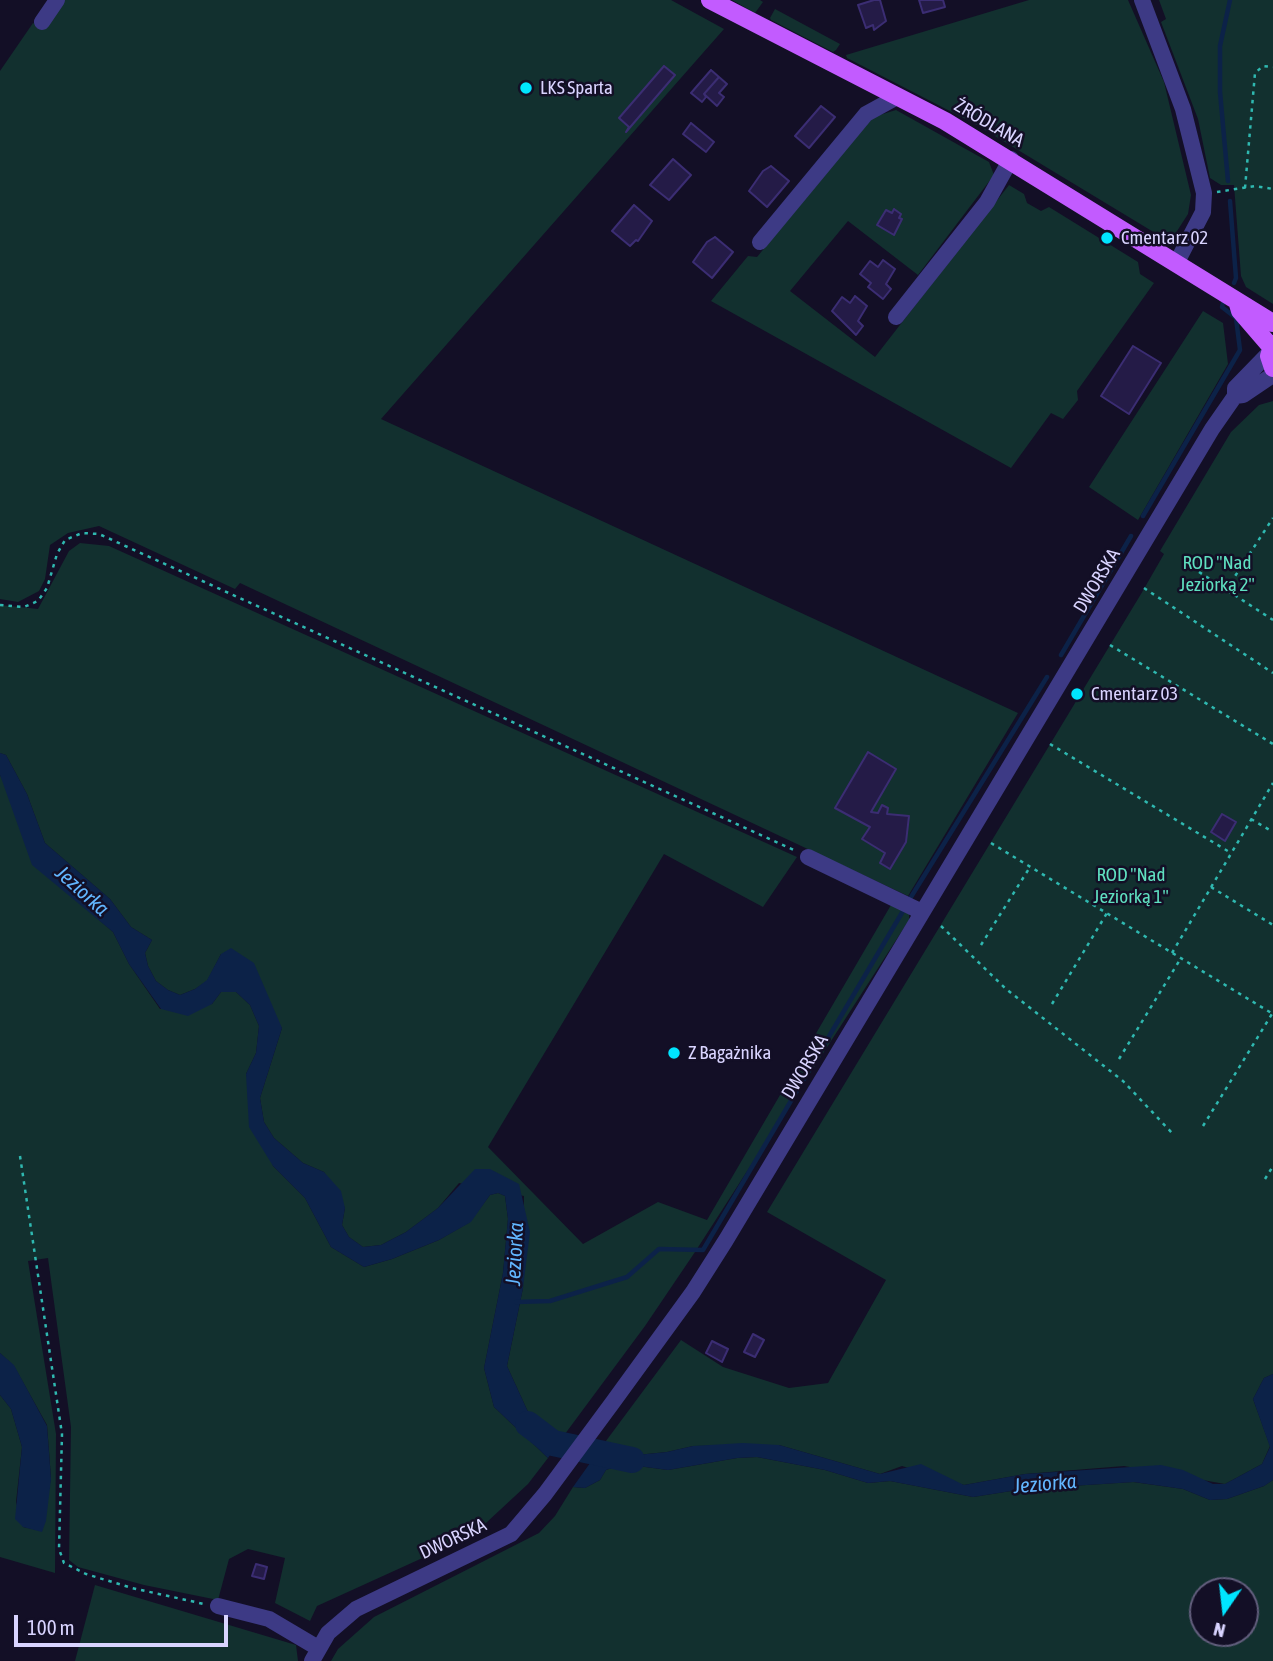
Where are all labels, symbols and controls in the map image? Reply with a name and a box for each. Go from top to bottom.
place label: LKS Sparta [540,77,613,99]
marker: LKS Sparta [518,80,534,96]
street label: ŹRÓDLANA [950,94,1028,152]
place label: Cmentarz 02 [1121,227,1208,249]
marker: Cmentarz 02 [1099,230,1115,246]
street label: DWORSKA [1069,545,1125,617]
park label: ROD "Nad Jeziorką 2" [1179,552,1255,596]
place label: Cmentarz 03 [1091,683,1178,705]
marker: Cmentarz 03 [1069,686,1085,702]
water label: Jeziorka [50,860,114,922]
park label: ROD "Nad Jeziorką 1" [1093,864,1169,908]
street label: DWORSKA [777,1031,833,1103]
place label: Z Bagażnika [688,1042,771,1064]
marker: Z Bagażnika [666,1045,682,1061]
water label: Jeziorka [501,1222,529,1286]
water label: Jeziorka [1012,1469,1078,1499]
street label: DWORSKA [416,1514,490,1564]
north arrow [1189,1577,1259,1647]
scale bar [18,1602,231,1646]
text: 100 m [27,1615,75,1639]
text: N [1211,1618,1228,1642]

